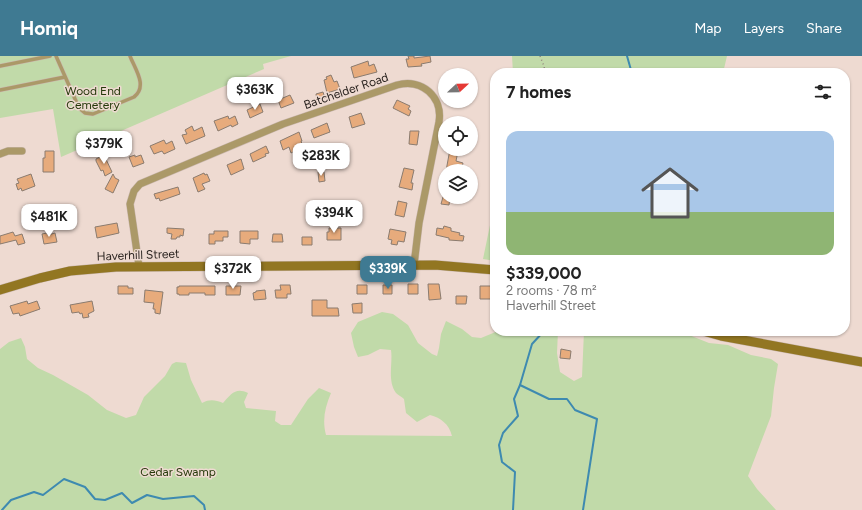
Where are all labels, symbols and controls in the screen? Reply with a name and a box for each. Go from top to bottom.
text: Homiq [20,17,78,40]
text: Map [694,20,722,37]
text: Layers [744,20,784,37]
text: Share [806,20,842,37]
north arrow [438,68,478,108]
map controls [438,68,478,204]
street label: Batchelder Road [302,70,390,112]
pin: $363K [227,77,283,111]
icon: filters [812,81,834,103]
text: $363K [236,82,274,97]
text: 7 homes [506,82,571,102]
park label: Wood End Cemetery [65,84,121,112]
button: locate [438,116,478,156]
pin: $379K [76,131,132,165]
text: $379K [85,136,123,151]
pin: $283K [293,143,349,177]
text: $283K [302,148,340,163]
icon: home [634,157,706,229]
button: layers [438,164,478,204]
pin: $394K [306,200,362,234]
pin: $481K [21,204,77,238]
text: $394K [315,205,353,220]
text: $481K [30,209,68,224]
street label: Haverhill Street [96,247,180,263]
pin: $372K [205,256,261,290]
pin: $339K [360,256,416,290]
text: $372K [214,261,252,276]
text: $339K [369,261,407,276]
text: $339,000 [506,263,582,283]
text: 2 rooms · 78 m² [506,283,597,298]
text: Haverhill Street [506,298,596,313]
park label: Cedar Swamp [140,465,216,479]

